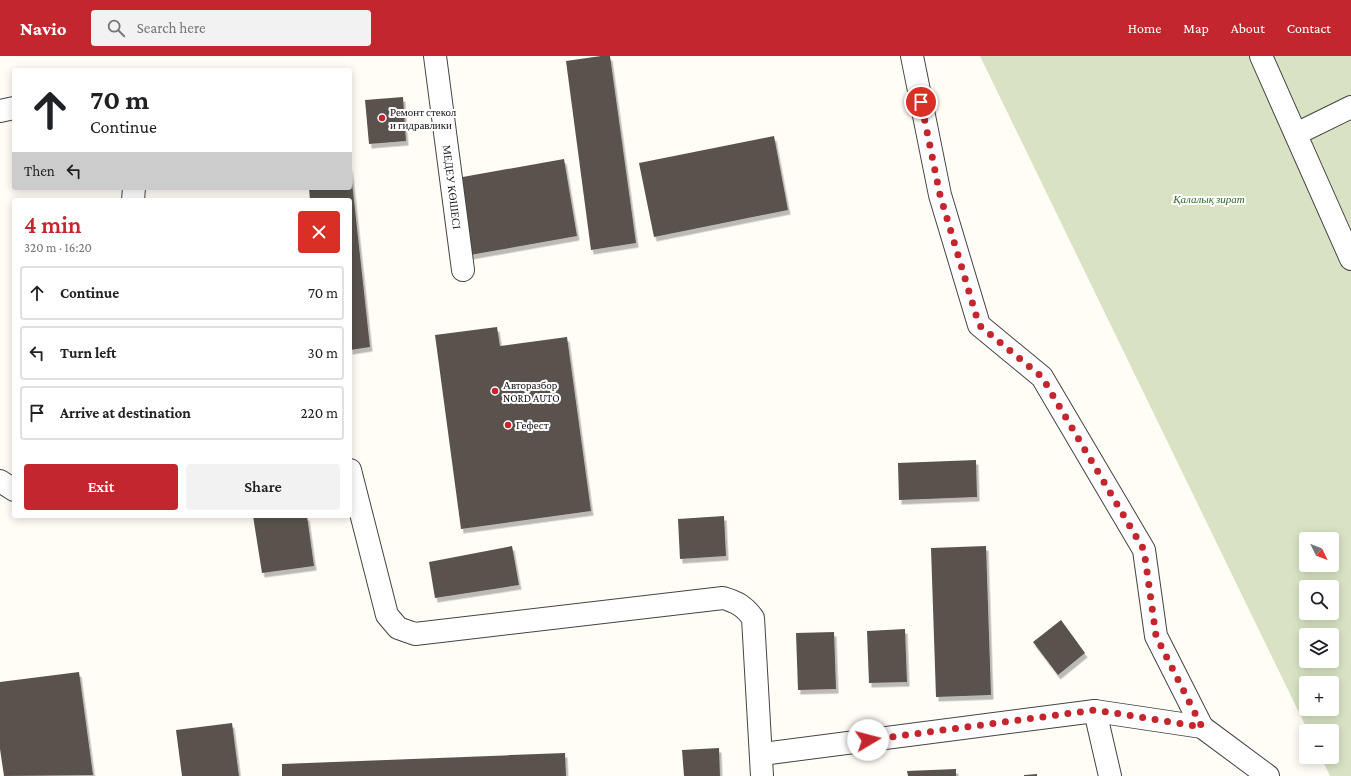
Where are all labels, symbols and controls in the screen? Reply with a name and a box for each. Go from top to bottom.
search box [91,10,371,46]
icon: search [105,17,127,39]
text: Navio [20,18,67,39]
text: Search here [137,20,206,36]
text: Home [1128,20,1161,36]
text: Map [1183,20,1209,36]
text: About [1231,20,1265,36]
text: Contact [1287,20,1331,36]
icon: ahead [24,84,76,136]
text: 70 m [90,84,149,115]
pin [904,85,938,119]
icon: arrive [910,91,932,113]
place label: Ремонт стекол и гидравлики [390,106,457,131]
marker: Ремонт стекол и гидравлики [377,113,387,123]
text: Continue [90,117,157,137]
street label: МЕДЕУ КӨШЕСІ [441,144,463,230]
icon: left [63,160,85,182]
text: Then [24,163,55,179]
park label: Қалалық зират [1172,193,1245,205]
text: 4 min [24,211,81,238]
button: close [298,211,340,253]
text: 320 m · 16:20 [24,240,92,255]
icon: ahead [26,282,48,304]
text: Continue [60,285,119,301]
text: 70 m [308,285,338,301]
icon: left [26,342,48,364]
text: Turn left [60,345,116,361]
text: 30 m [308,345,338,361]
place label: Авторазбор NORD AUTO [503,379,560,404]
marker: Авторазбор NORD AUTO [490,386,500,396]
icon: arrive [26,402,48,424]
text: Arrive at destination [60,405,191,421]
text: 220 m [300,405,338,421]
place label: Гефест [516,419,549,431]
marker: Гефест [503,420,513,430]
button: Exit [24,464,178,510]
button: Share [186,464,340,510]
north arrow [1299,532,1339,572]
map controls [1299,532,1339,764]
button: search [1299,580,1339,620]
button: layers [1299,628,1339,668]
button: + [1299,676,1339,716]
position arrow [847,719,889,761]
button: − [1299,724,1339,764]

